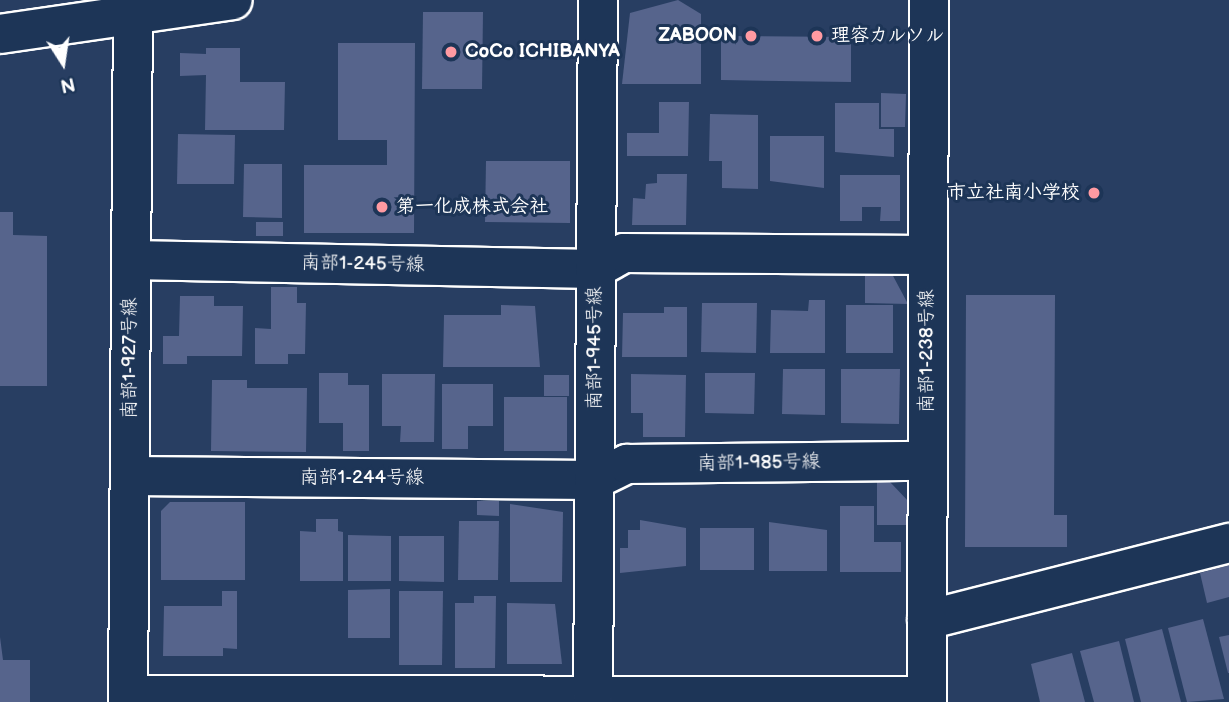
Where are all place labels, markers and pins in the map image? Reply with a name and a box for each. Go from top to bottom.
place label: ZABOON [658,25,737,47]
place label: 理容カルソル [831,25,945,47]
marker: ZABOON [743,28,759,44]
marker: 理容カルソル [809,28,825,44]
place label: CoCo ICHIBANYA [465,41,620,63]
marker: CoCo ICHIBANYA [443,44,459,60]
place label: 市立社南小学校 [947,182,1080,204]
marker: 市立社南小学校 [1086,185,1102,201]
place label: 第一化成株式会社 [396,196,548,218]
marker: 第一化成株式会社 [374,199,390,215]

